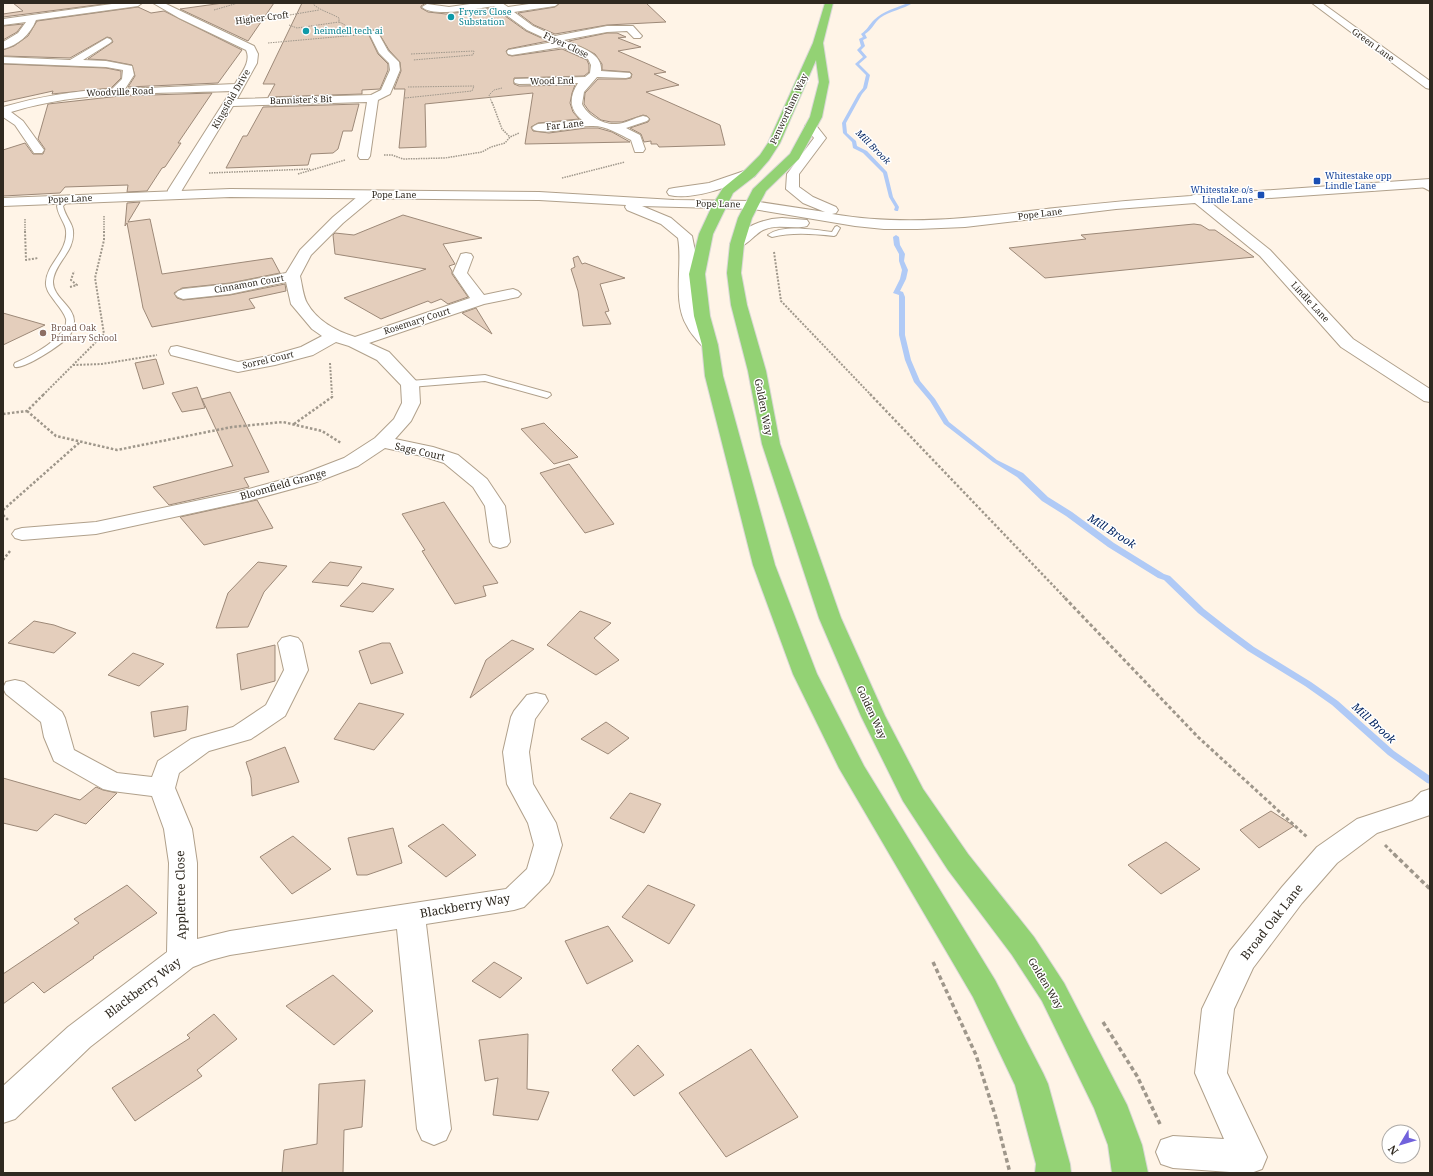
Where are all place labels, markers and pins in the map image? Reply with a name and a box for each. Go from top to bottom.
place label: Fryers Close Substation [459,5,512,28]
marker: Fryers Close Substation [446,12,456,22]
place label: heimdell tech ai [314,24,383,37]
marker: heimdell tech ai [301,26,311,36]
place label: Whitestake opp Lindle Lane [1325,169,1392,192]
marker: Whitestake opp Lindle Lane [1312,176,1322,186]
place label: Whitestake o/s Lindle Lane [1191,183,1253,206]
marker: Whitestake o/s Lindle Lane [1256,190,1266,200]
place label: Broad Oak Primary School [51,321,117,344]
marker: Broad Oak Primary School [38,328,48,338]

